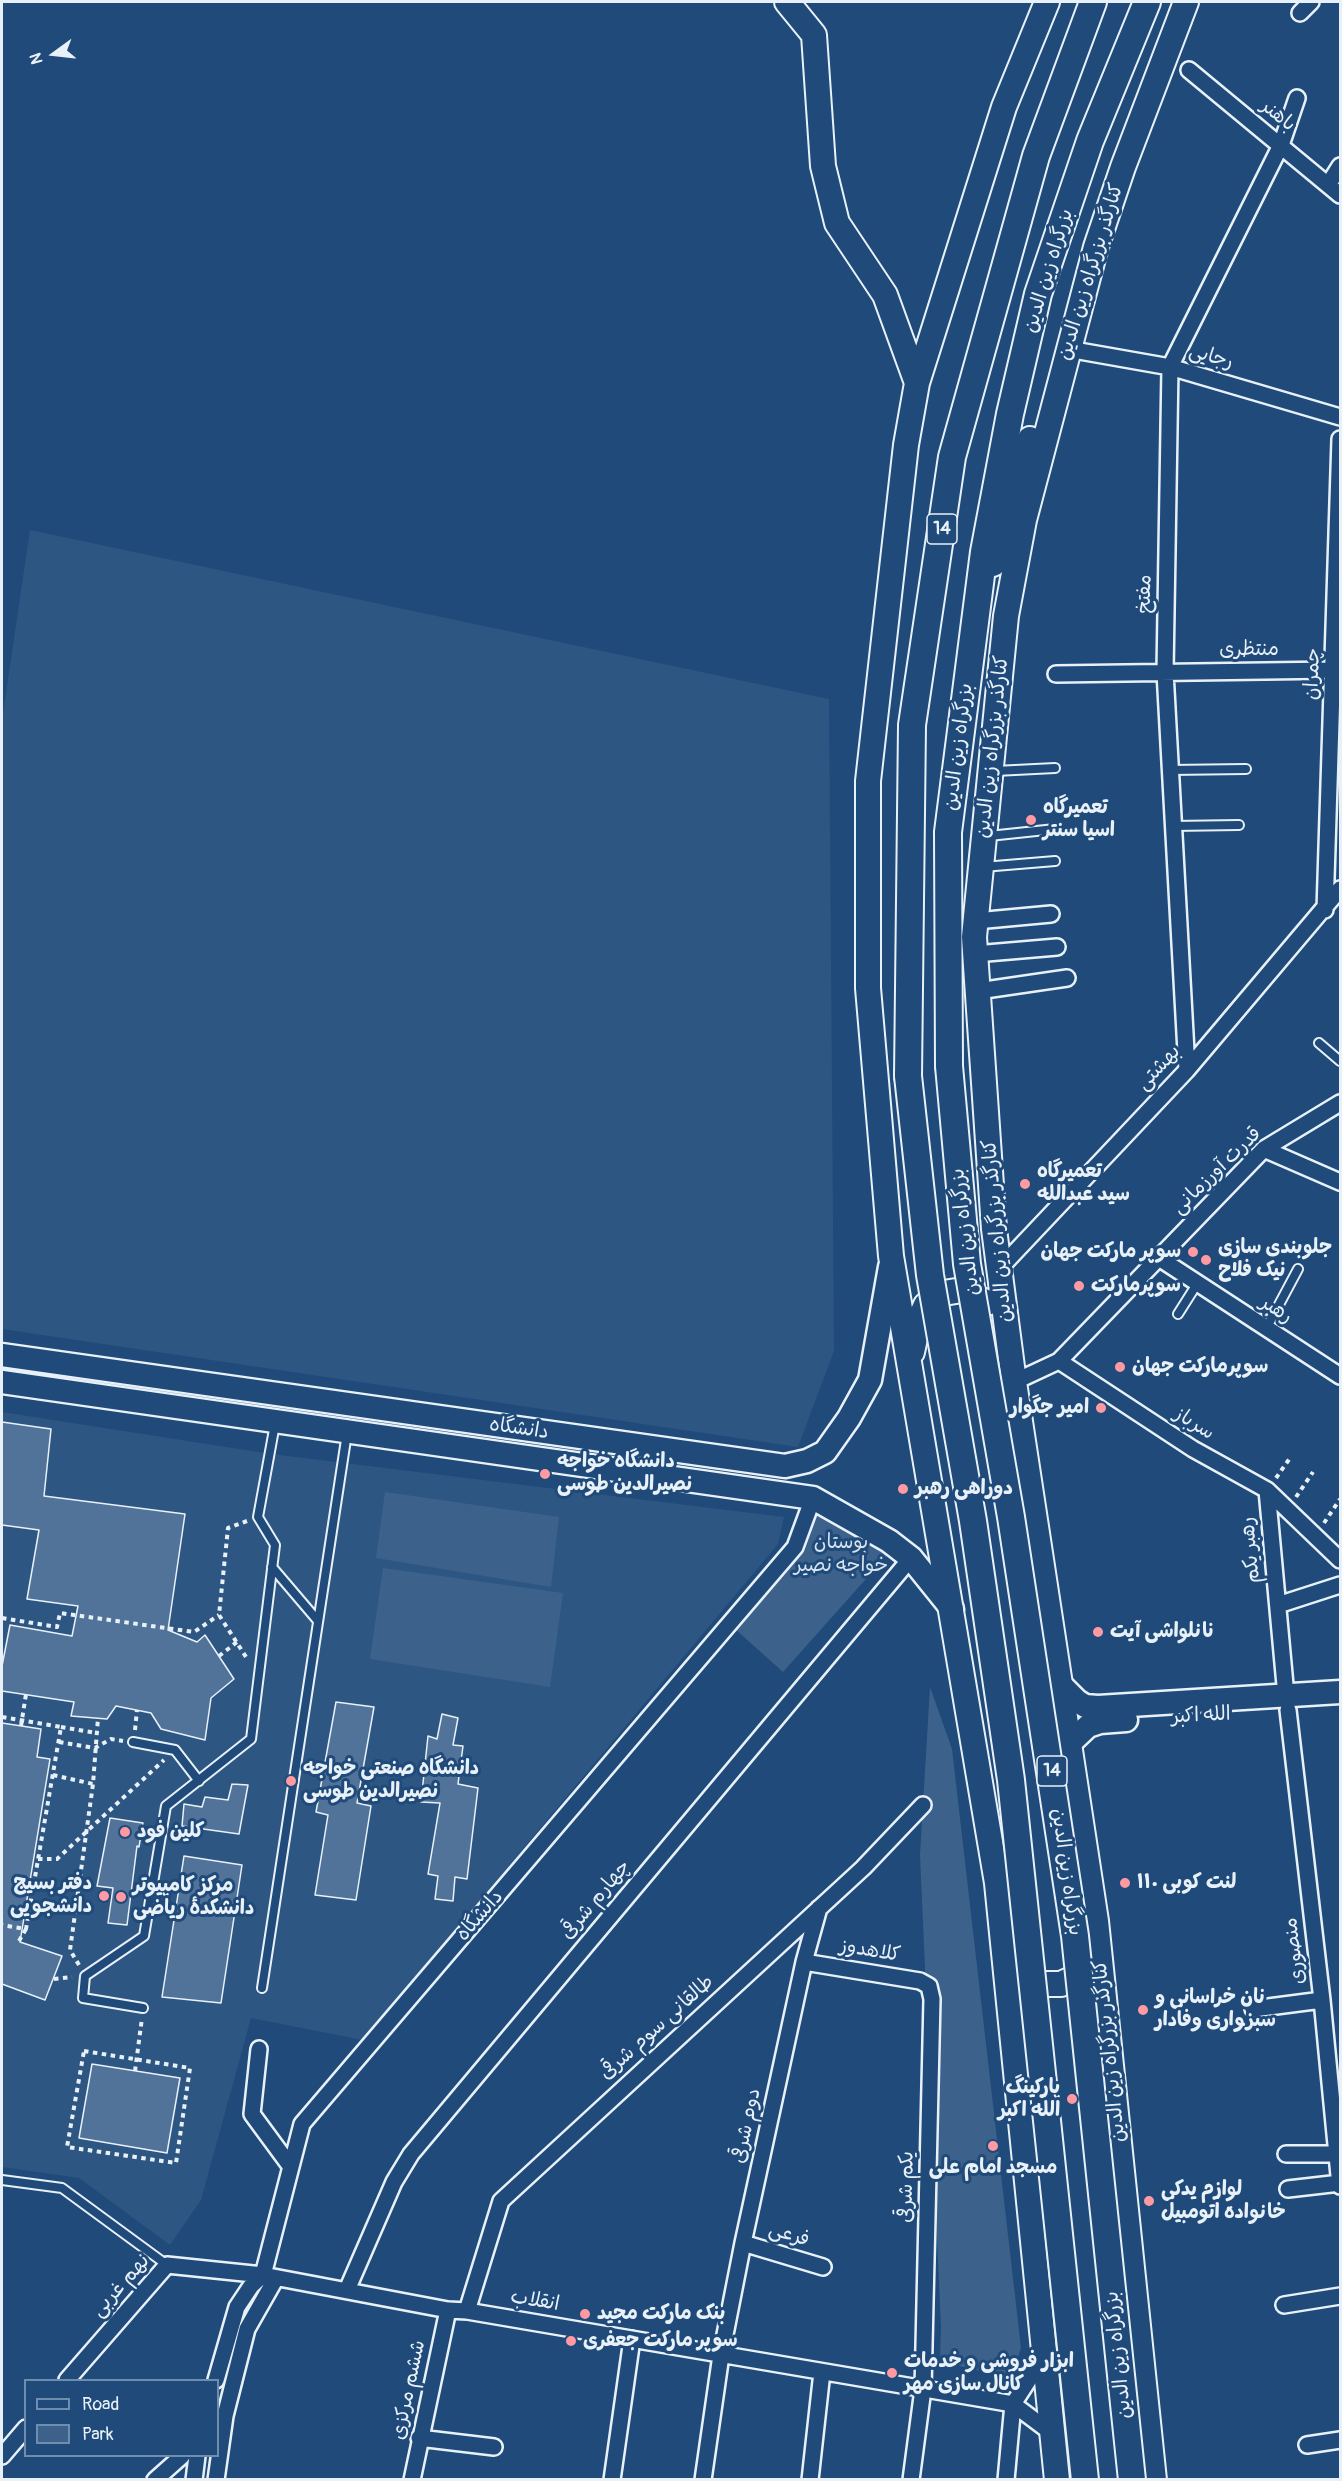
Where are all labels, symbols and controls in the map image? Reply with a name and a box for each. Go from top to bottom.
north arrow [24,24,84,84]
text: N [26,51,48,66]
street label: باهنر [1256,95,1300,137]
street label: کنارگذر بزرگراه زین الدین [1053,181,1129,363]
street label: بزرگراه زین الدین [1019,206,1079,336]
street label: رجایی [1186,339,1236,375]
road number: 14 [927,514,957,544]
street label: مفتخ [1133,574,1157,614]
street label: منتظری [1219,638,1279,662]
street label: چمران [1300,648,1326,700]
street label: کنارگذر بزرگراه زین الدین [971,654,1015,840]
street label: بزرگراه زین الدین [939,682,979,812]
place label: تعمیرگاه اسیا سنتر [1043,796,1115,843]
marker: تعمیرگاه اسیا سنتر [1024,813,1038,827]
street label: بهشتی [1132,1040,1186,1096]
street label: قدرت آورزمانی [1167,1122,1267,1220]
street label: کنارگذر بزرگراه زین الدین [978,1138,1018,1324]
place label: تعمیرگاه سید عبدالله [1037,1160,1130,1207]
street label: بزرگراه زین الدین [946,1167,986,1297]
marker: تعمیرگاه سید عبدالله [1018,1177,1032,1191]
place label: جلوبندی سازی نیک فلاح [1218,1236,1332,1283]
place label: سوپر مارکت جهان [1040,1240,1181,1264]
marker: سوپر مارکت جهان [1186,1245,1200,1259]
marker: جلوبندی سازی نیک فلاح [1199,1253,1213,1267]
place label: سوپرمارکت [1091,1274,1181,1298]
marker: سوپرمارکت [1072,1279,1086,1293]
street label: رهبر [1255,1291,1297,1329]
place label: سوپرمارکت جهان [1132,1355,1268,1379]
marker: سوپرمارکت جهان [1113,1360,1127,1374]
place label: امیر جگوار [1010,1396,1089,1420]
marker: امیر جگوار [1094,1401,1108,1415]
street label: سرباز [1169,1402,1219,1446]
street label: دانشگاه [488,1413,550,1445]
place label: دانشگاه خواجه نصیرالدین طوسی [557,1450,692,1497]
marker: دانشگاه خواجه نصیرالدین طوسی [538,1467,552,1481]
place label: دوراهی رهبر [915,1477,1013,1501]
marker: دوراهی رهبر [896,1482,910,1496]
street label: رهبر یکم [1236,1516,1266,1584]
park label: بوستان خواجه نصیر [794,1531,888,1578]
place label: نانلواشی آیت [1110,1620,1215,1644]
marker: نانلواشی آیت [1091,1625,1105,1639]
street label: الله اکبر [1171,1702,1231,1730]
road number: 14 [1037,1756,1067,1786]
place label: دانشگاه صنعتی خواجه نصیرالدین طوسی [303,1757,479,1804]
marker: دانشگاه صنعتی خواجه نصیرالدین طوسی [284,1774,298,1788]
street label: بزرگراه زین الدین [1045,1807,1087,1937]
place label: کلین فود [137,1820,204,1844]
marker: کلین فود [118,1825,132,1839]
street label: چهارم شرقی [556,1855,636,1945]
place label: لنت کوبی ۱۱۰ [1137,1871,1236,1895]
place label: دفتر بسیج دانشجویی [10,1872,92,1919]
place label: مرکز کامپیوتر دانشکدهٔ ریاضی [133,1874,254,1921]
marker: لنت کوبی ۱۱۰ [1118,1876,1132,1890]
street label: دانشگاه [451,1886,509,1946]
marker: دفتر بسیج دانشجویی [97,1889,111,1903]
marker: مرکز کامپیوتر دانشکدهٔ ریاضی [114,1890,128,1904]
street label: منصوری [1279,1916,1311,1986]
street label: کلاهدوز [838,1934,902,1968]
street label: کنارگذر بزرگراه زین الدین [1088,1958,1132,2144]
street label: طالقانی سوم شرقی [595,1970,719,2086]
place label: نان خراسانی و سبزواری وفادار [1155,1986,1276,2033]
marker: نان خراسانی و سبزواری وفادار [1136,2003,1150,2017]
place label: پارکینگ الله اکبر [998,2076,1060,2123]
street label: دوم شرقی [727,2086,767,2166]
marker: پارکینگ الله اکبر [1065,2092,1079,2106]
marker: مسجد امام علی [986,2139,1000,2153]
street label: یکم شرقی [894,2151,920,2223]
place label: مسجد امام علی [929,2156,1057,2180]
place label: لوازم یدکی خانواده اتومبیل [1161,2178,1286,2225]
marker: لوازم یدکی خانواده اتومبیل [1142,2194,1156,2208]
street label: فرعی [766,2217,812,2253]
street label: نهم غربی [87,2250,155,2322]
street label: انقلاب [509,2285,561,2317]
street label: بزرگراه زین الدین [1100,2290,1138,2420]
place label: بنک‌ مارکت مجید [597,2302,725,2326]
marker: بنک‌ مارکت مجید [578,2307,592,2321]
place label: سوپر مارکت جعفری [583,2329,738,2353]
marker: سوپر مارکت جعفری [564,2334,578,2348]
street label: ششم مرکزی [387,2338,431,2442]
place label: ابزار فروشی و خدمات کانال سازی مهر [904,2350,1074,2397]
marker: ابزار فروشی و خدمات کانال سازی مهر [885,2366,899,2380]
legend [24,2379,219,2457]
text: Road [82,2393,119,2416]
text: Park [82,2423,114,2446]

